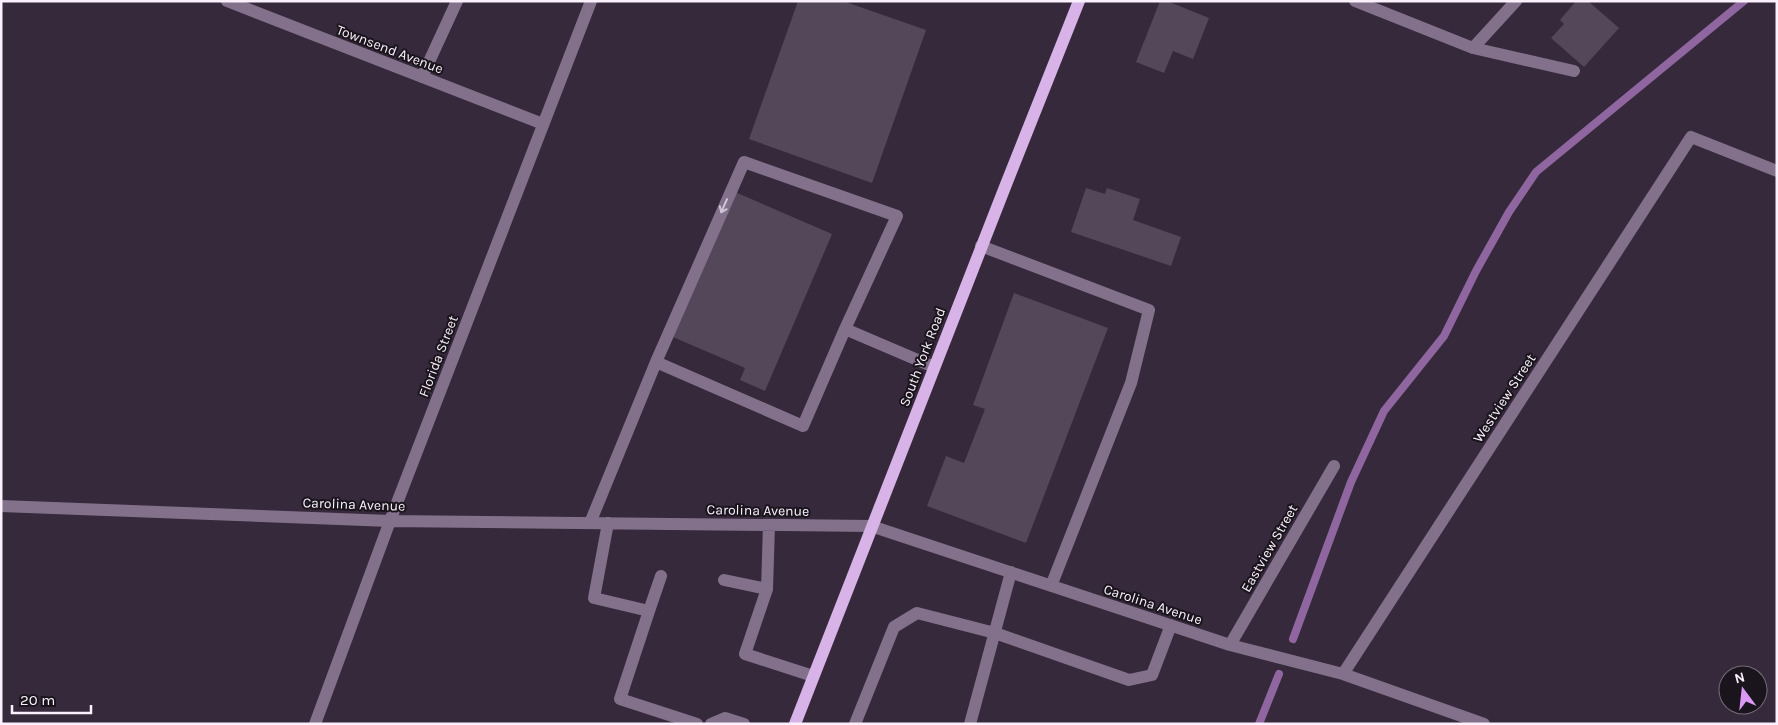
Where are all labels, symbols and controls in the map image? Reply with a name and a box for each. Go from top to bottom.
street label: Townsend Avenue [334,21,446,78]
one-way arrow [719,198,729,213]
street label: South York Road [896,305,949,409]
street label: Florida Street [415,313,462,399]
street label: Westview Street [1469,351,1539,446]
street label: Carolina Avenue [302,494,406,515]
street label: Carolina Avenue [707,501,809,520]
street label: Eastview Street [1237,501,1301,595]
street label: Carolina Avenue [1101,581,1204,628]
north arrow [1718,665,1768,715]
text: N [1733,668,1747,687]
scale bar [12,682,91,714]
text: 20 m [20,691,55,709]

